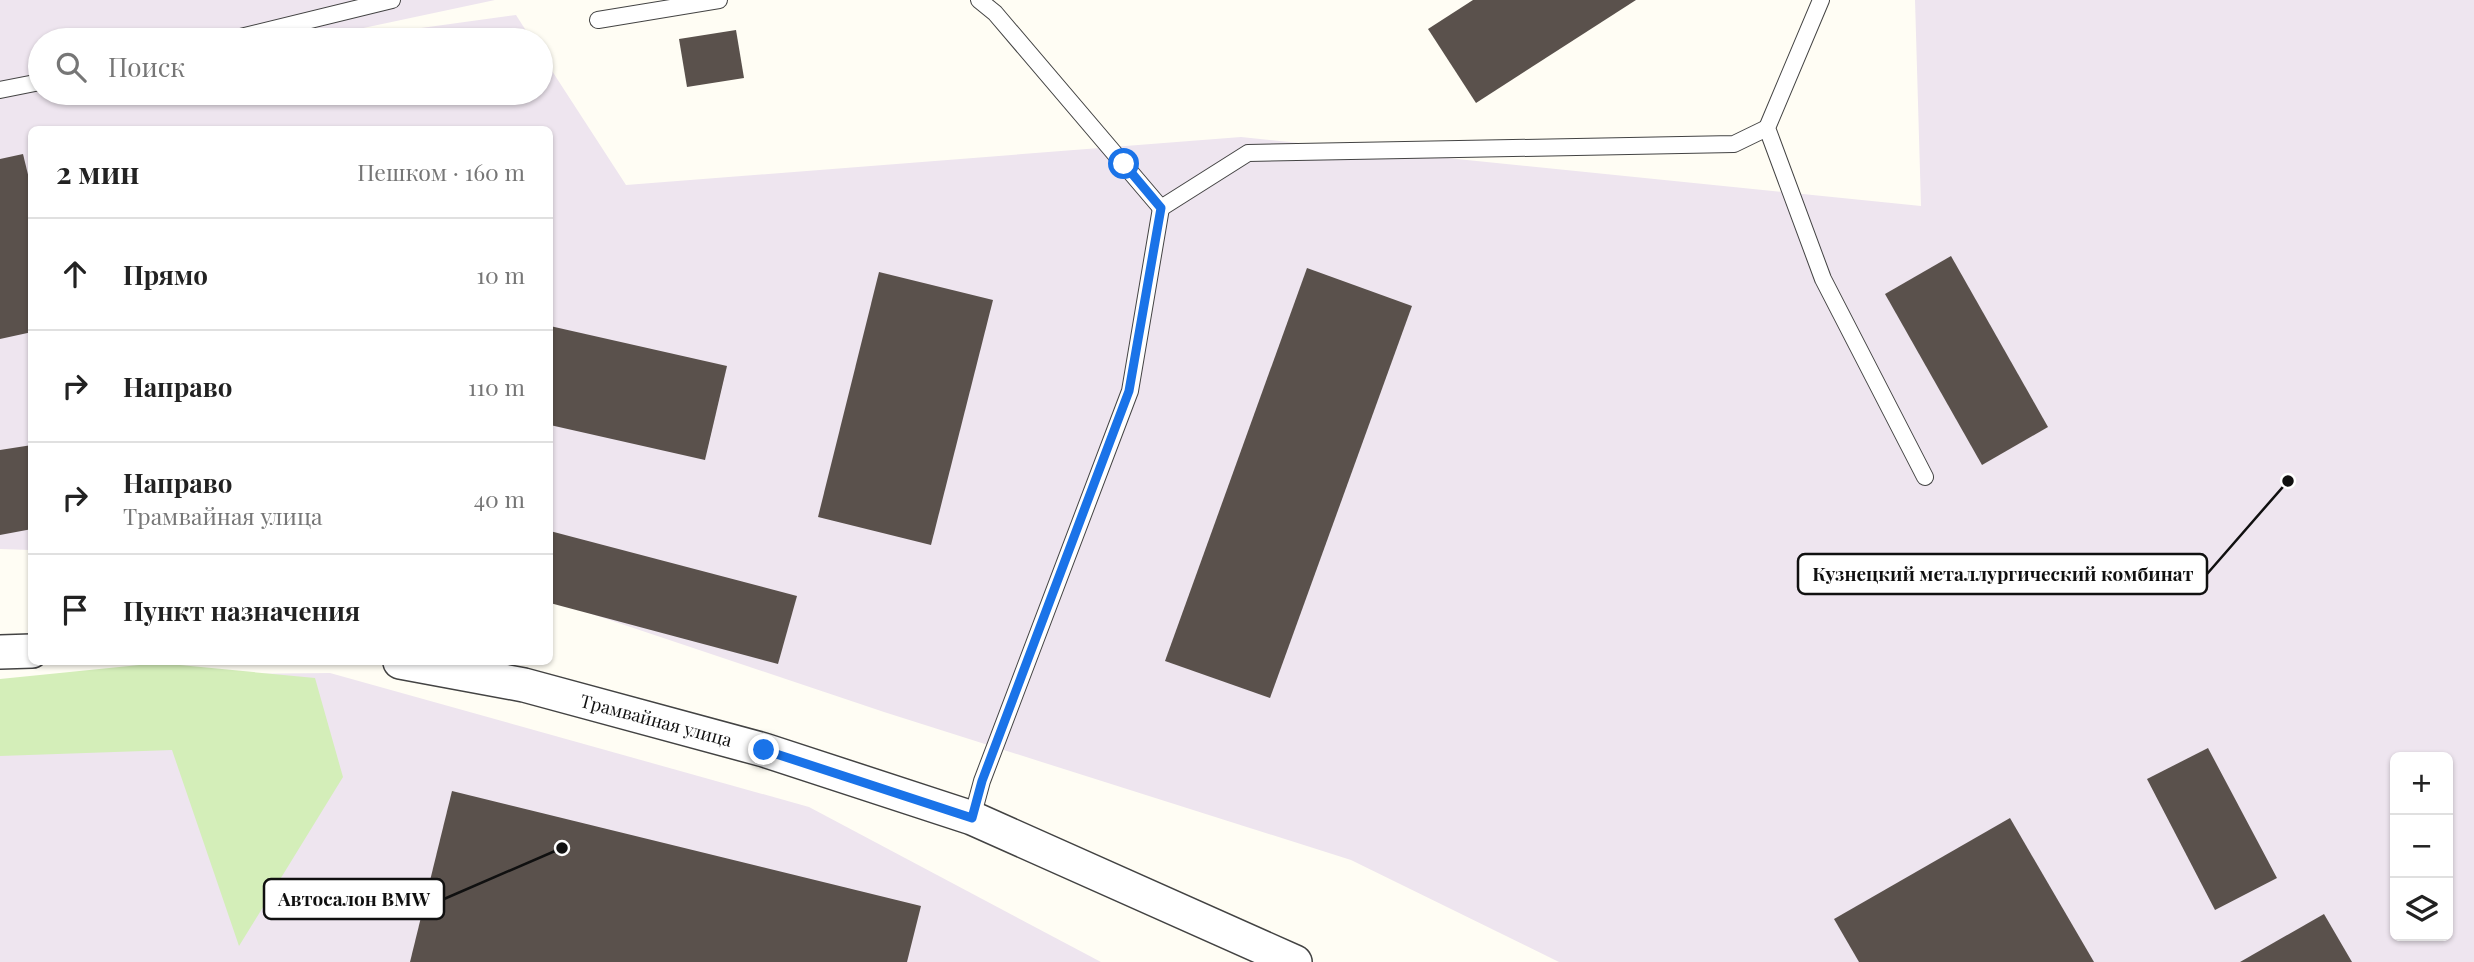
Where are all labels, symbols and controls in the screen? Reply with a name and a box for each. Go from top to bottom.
search box [28,28,553,105]
icon: search [52,48,90,86]
text: Поиск [108,49,185,84]
route start [1108,148,1139,179]
text: 2 мин [56,152,139,192]
text: Пешком · 160 m [357,156,525,187]
icon: ahead [56,255,94,293]
text: Прямо [123,257,208,292]
text: 10 m [477,259,525,290]
icon: right [56,367,94,405]
text: Направо [123,369,232,404]
text: 110 m [468,371,525,402]
text: Направо [123,465,232,500]
icon: right [56,479,94,517]
text: 40 m [474,483,525,514]
text: Трамвайная улица [123,500,323,531]
callout: Кузнецкий металлургический комбинат [1798,554,2207,594]
text: Кузнецкий металлургический комбинат [1812,560,2194,586]
icon: arrive [56,591,94,629]
text: Пункт назначения [123,593,360,628]
street label: Трамвайная улица [578,688,735,752]
route end [748,734,779,765]
map controls [2390,752,2453,941]
button: + [2390,752,2453,815]
button: − [2390,815,2453,878]
button: layers [2390,878,2453,941]
callout: Автосалон BMW [264,879,444,919]
text: Автосалон BMW [277,885,431,911]

